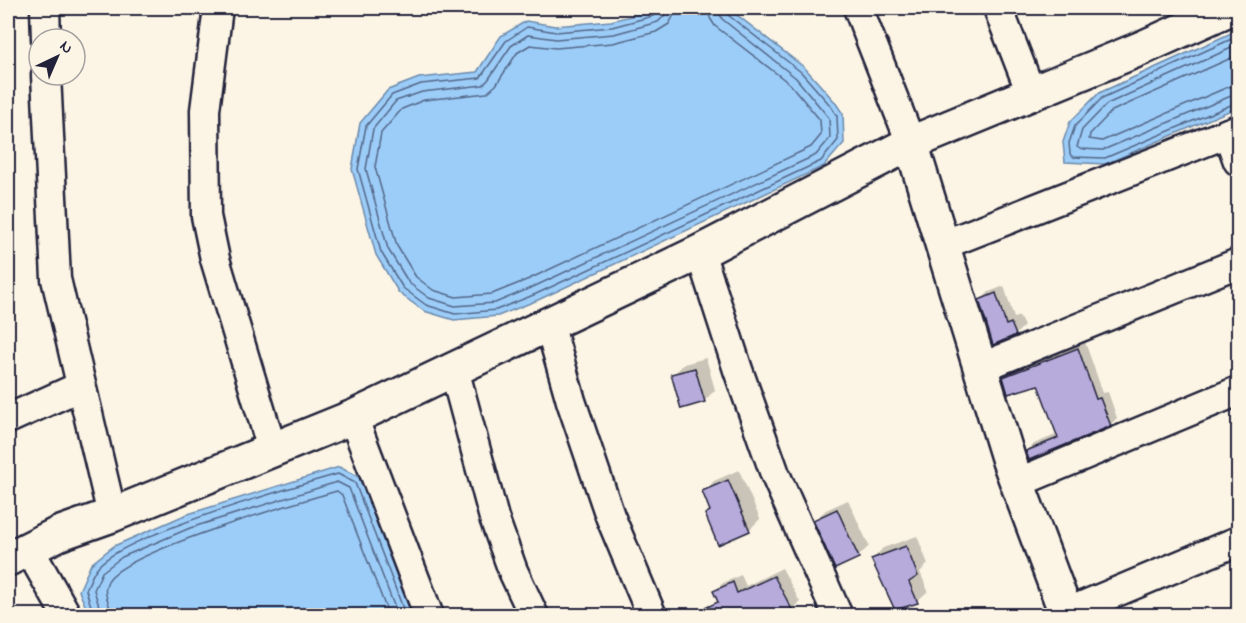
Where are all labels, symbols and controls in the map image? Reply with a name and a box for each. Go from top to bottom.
north arrow [27,27,87,87]
text: N [54,35,78,60]

